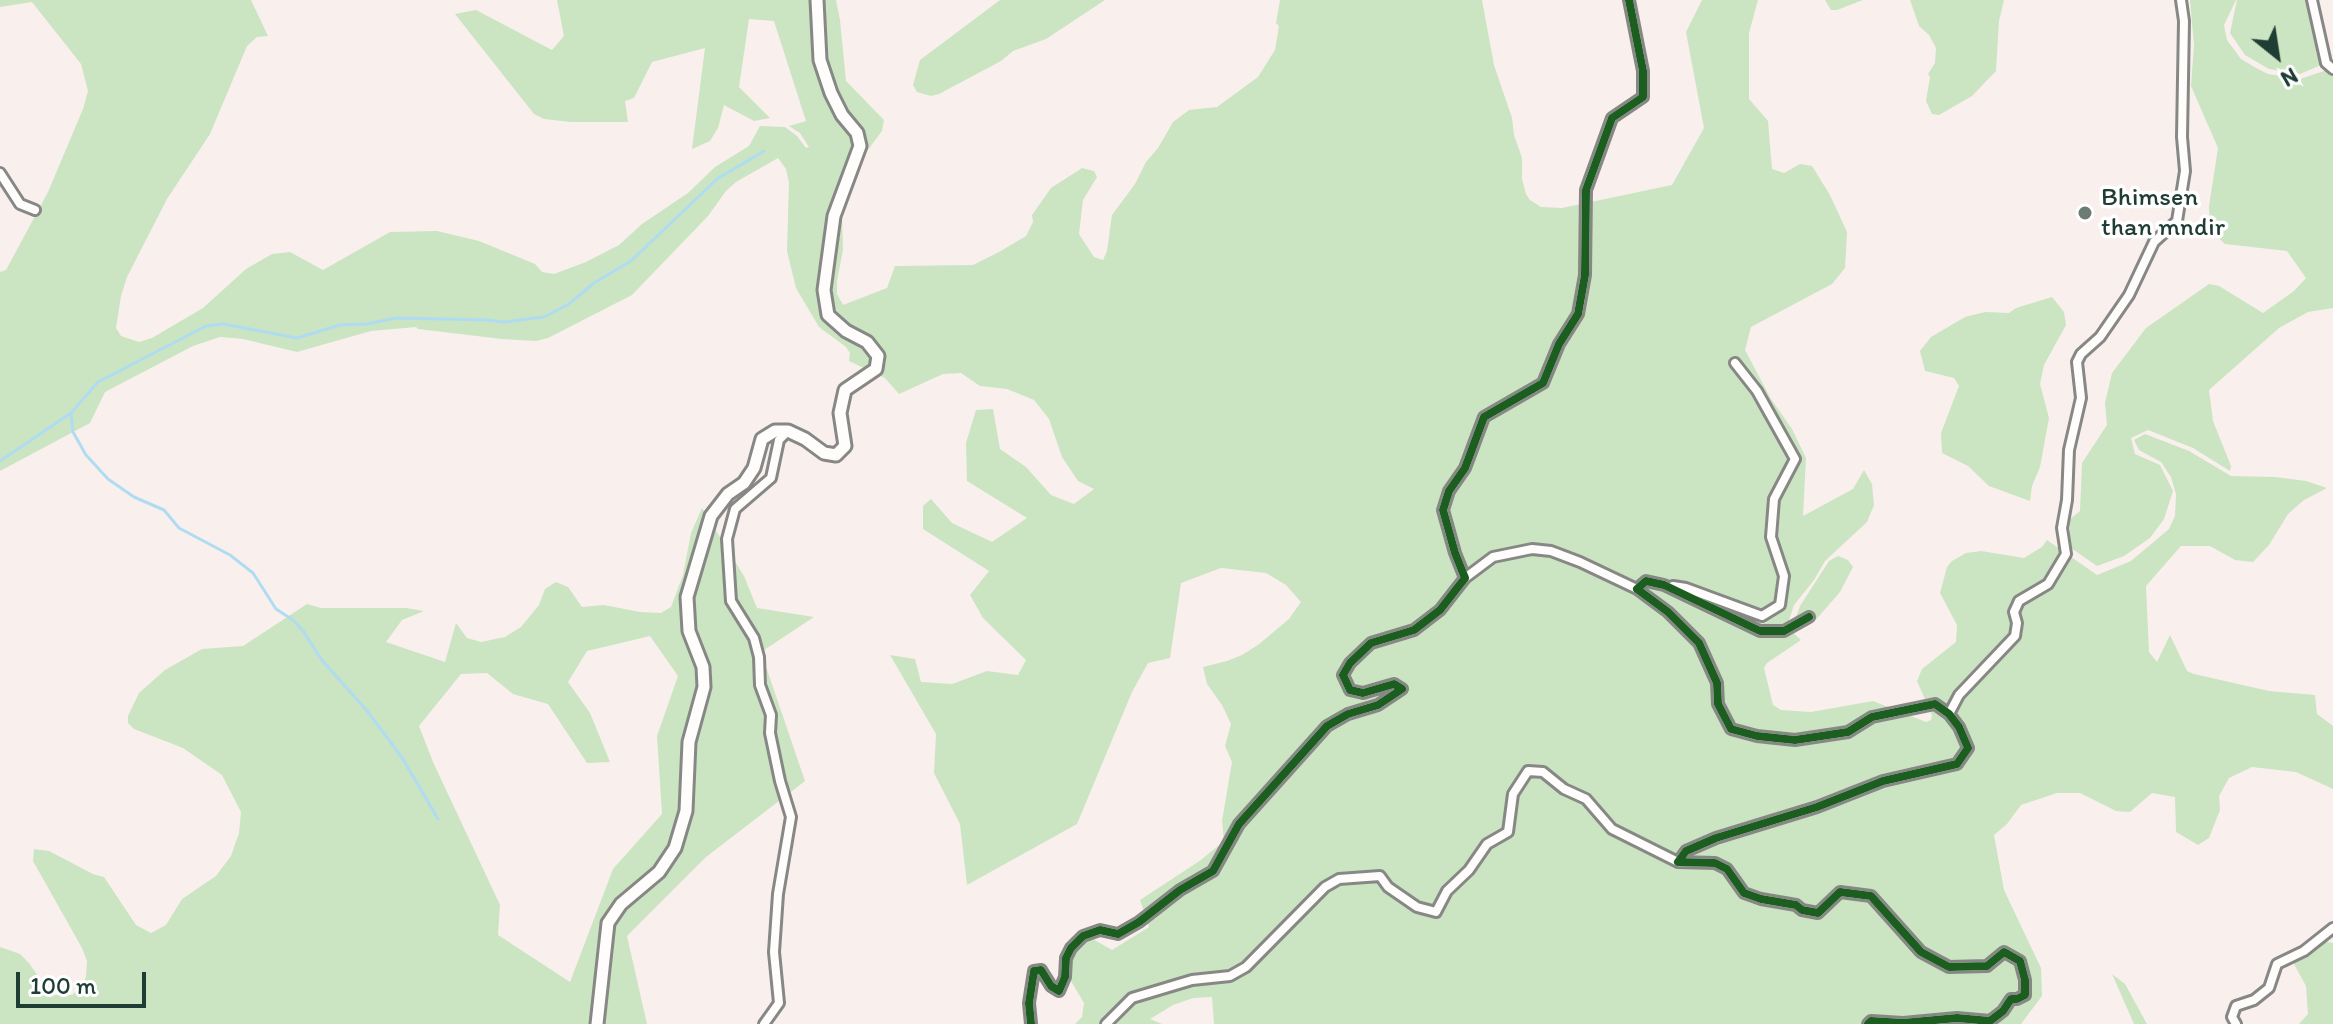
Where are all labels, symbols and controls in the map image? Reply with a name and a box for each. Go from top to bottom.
north arrow [2237,16,2317,96]
text: N [2276,62,2302,93]
place label: Bhimsen than mndir [2101,182,2225,244]
marker: Bhimsen than mndir [2076,204,2094,222]
scale bar [20,956,150,1006]
text: 100 m [30,971,96,1000]

